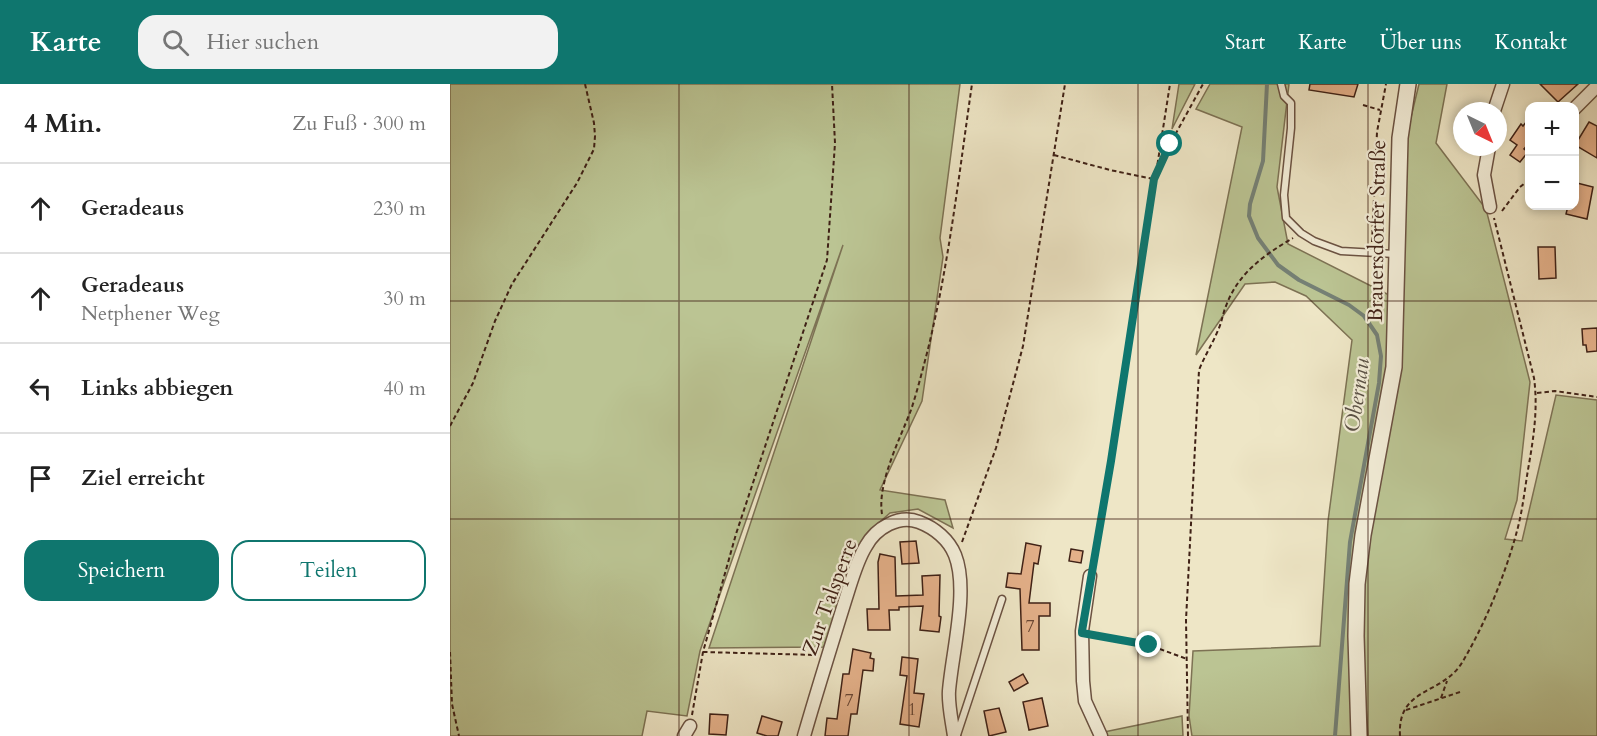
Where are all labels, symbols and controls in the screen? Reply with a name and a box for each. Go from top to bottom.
search box [138,15,558,69]
text: Karte [30,23,102,61]
icon: search [159,26,192,59]
text: Hier suchen [207,27,319,57]
text: Start [1225,28,1265,57]
text: Karte [1298,28,1347,57]
text: Über uns [1380,28,1462,57]
text: Kontakt [1495,28,1567,57]
north arrow [1453,102,1507,156]
map controls [1525,102,1579,210]
button: + [1525,102,1579,156]
text: 4 Min. [24,106,102,141]
text: Zu Fuß · 300 m [292,110,426,137]
route start [1156,130,1182,156]
street label: Brauersdorfer Straße [1361,140,1393,322]
button: − [1525,156,1579,210]
icon: ahead [24,192,57,225]
text: Geradeaus [81,193,184,223]
text: 230 m [373,195,426,222]
text: Geradeaus [81,270,184,300]
icon: ahead [24,282,57,315]
text: 30 m [383,285,426,312]
text: Netphener Weg [81,300,220,327]
water label: Obernau [1337,356,1377,434]
icon: left [24,372,57,405]
text: Links abbiegen [81,373,233,403]
text: 40 m [383,375,426,402]
icon: arrive [24,462,57,495]
text: Ziel erreicht [81,463,205,493]
street label: Zur Talsperre [795,535,865,659]
button: Speichern [24,540,219,601]
button: Teilen [231,540,426,601]
house number: 7 [1025,614,1035,639]
route end [1135,631,1161,657]
house number: 7 [844,688,854,713]
house number: 1 [907,697,917,722]

